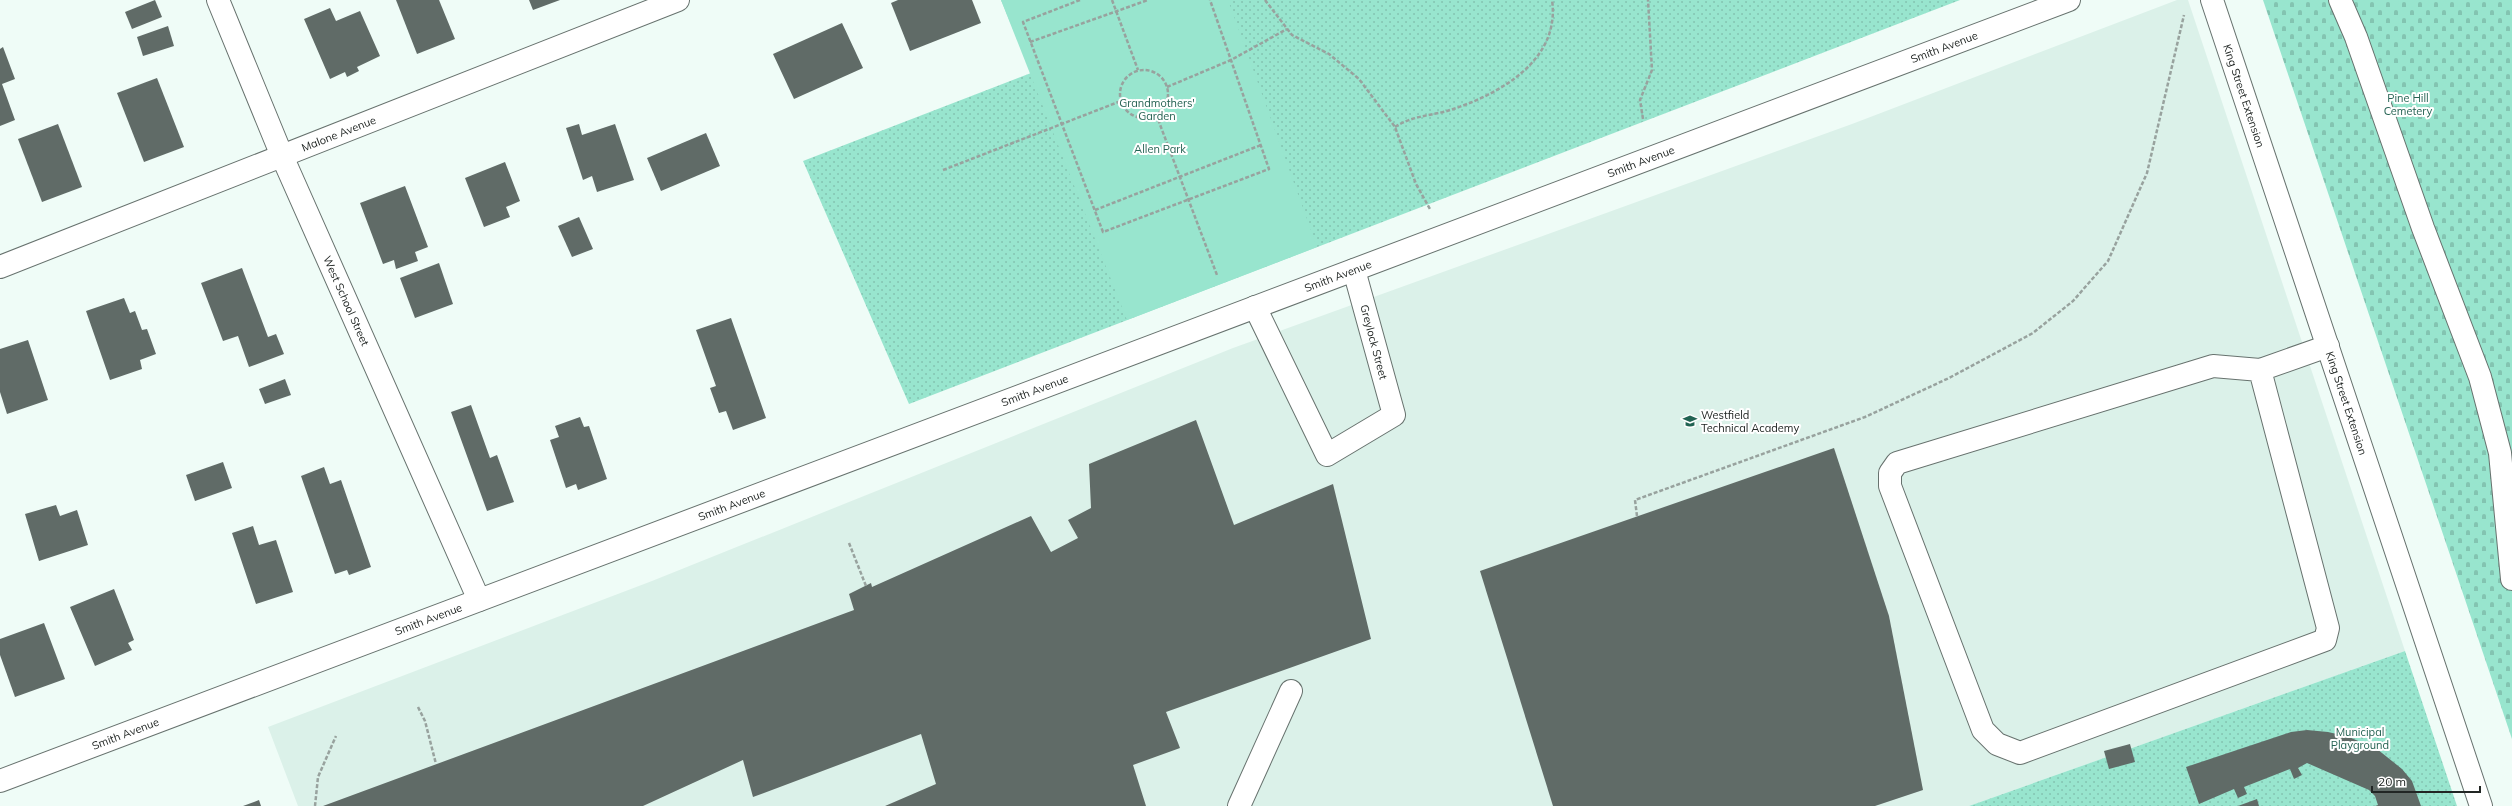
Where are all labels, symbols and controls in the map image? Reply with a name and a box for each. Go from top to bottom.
street label: Smith Avenue [1909,28,1980,66]
street label: King Street Extension [2220,42,2268,149]
park label: Pine Hill Cemetery [2384,91,2433,118]
park label: Grandmothers' Garden [1119,96,1195,123]
street label: Malone Avenue [300,113,378,155]
park label: Allen Park [1134,142,1186,156]
street label: Smith Avenue [1605,143,1677,181]
street label: West School Street [320,254,372,348]
street label: Smith Avenue [1302,257,1373,295]
street label: Greylock Street [1357,303,1391,381]
street label: King Street Extension [2323,350,2370,457]
street label: Smith Avenue [999,371,1070,409]
place label: Westfield Technical Academy [1701,408,1799,435]
school or university icon: Westfield Technical Academy [1682,413,1698,429]
street label: Smith Avenue [696,486,767,524]
street label: Smith Avenue [393,600,464,638]
street label: Smith Avenue [90,715,161,753]
park label: Municipal Playground [2331,725,2389,752]
scale bar [2372,768,2480,794]
text: 20 m [2378,774,2406,789]

